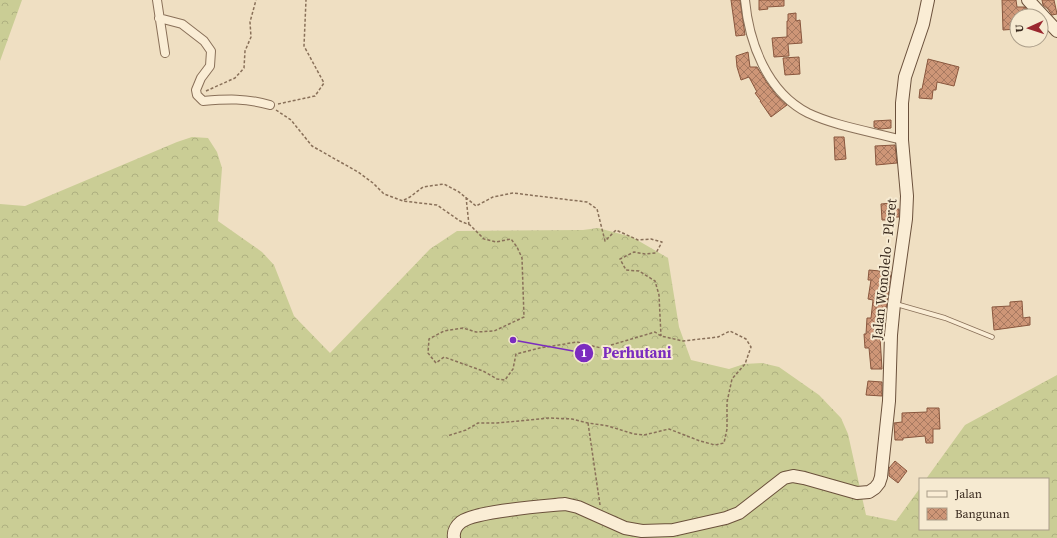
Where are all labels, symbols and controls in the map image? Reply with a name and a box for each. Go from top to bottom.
north arrow [1009,8,1049,48]
text: U [1012,24,1027,33]
street label: Jalan Wonolelo - Pleret [867,197,901,341]
callout: Perhutani [574,339,679,366]
text: Perhutani [603,342,672,363]
text: 1 [581,345,587,361]
legend [919,478,1049,530]
text: Jalan [954,486,982,502]
text: Bangunan [955,506,1010,522]

